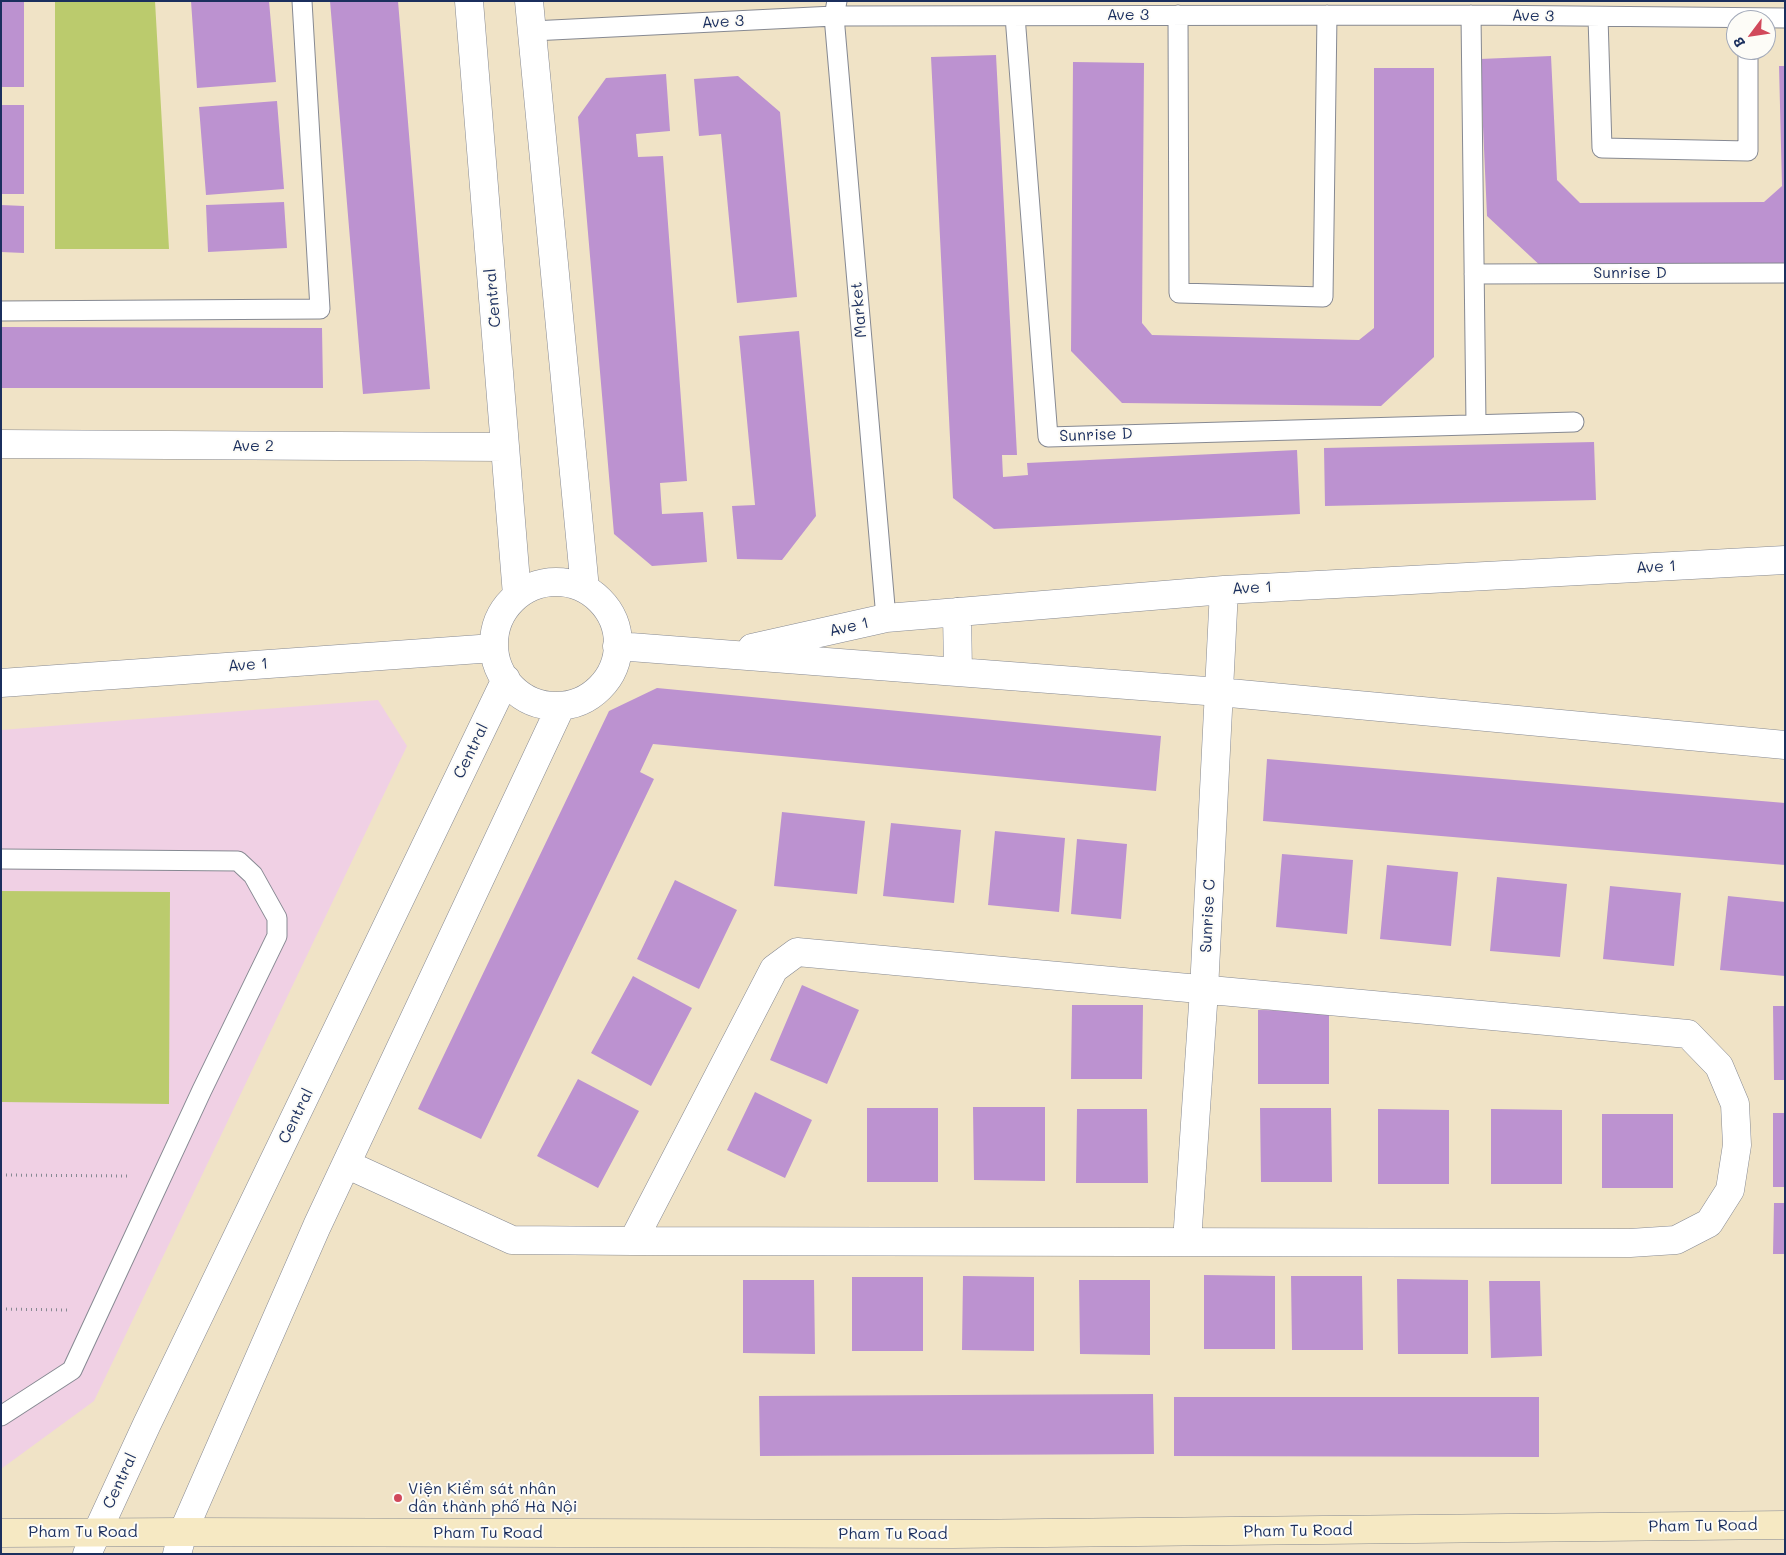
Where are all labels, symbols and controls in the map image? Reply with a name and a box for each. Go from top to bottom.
street label: Ave 3 [1107,5,1149,25]
street label: Ave 3 [1512,6,1554,26]
north arrow [1726,10,1776,60]
street label: Ave 3 [701,11,745,33]
text: B [1728,34,1749,51]
street label: Sunrise D [1593,263,1667,283]
street label: Central [481,268,505,328]
street label: Market [847,281,871,339]
street label: Sunrise D [1059,424,1133,446]
street label: Ave 2 [232,436,274,456]
street label: Ave 1 [1635,556,1677,578]
street label: Ave 1 [1231,577,1273,599]
street label: Ave 1 [827,613,871,641]
street label: Ave 1 [227,654,269,676]
street label: Central [449,720,493,782]
street label: Sunrise C [1196,879,1220,953]
street label: Central [274,1085,318,1147]
street label: Central [99,1450,141,1512]
place label: Viện Kiểm sát nhân dân thành phố Hà Nội [408,1479,577,1517]
marker: Viện Kiểm sát nhân dân thành phố Hà Nội [392,1492,404,1504]
street label: Pham Tu Road [1648,1515,1758,1537]
street label: Pham Tu Road [1243,1520,1353,1542]
street label: Pham Tu Road [28,1522,138,1542]
street label: Pham Tu Road [433,1523,543,1543]
street label: Pham Tu Road [838,1524,948,1544]

